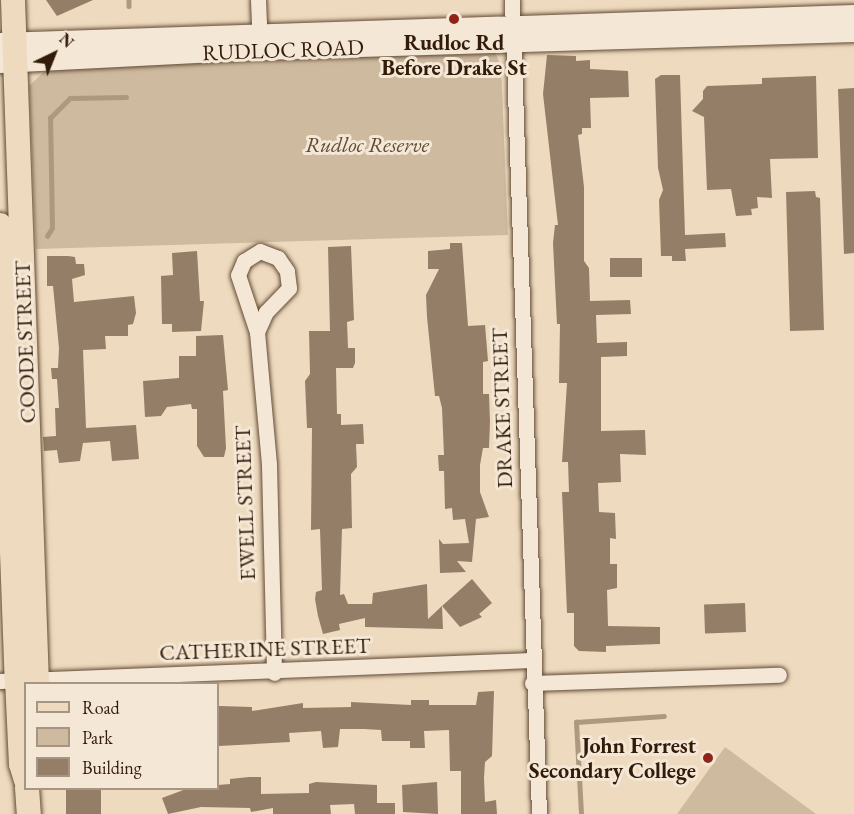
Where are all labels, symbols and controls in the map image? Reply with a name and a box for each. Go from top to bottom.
marker: Rudloc Rd Before Drake St [447,12,461,26]
north arrow [24,24,84,84]
text: N [55,28,79,53]
place label: Rudloc Rd Before Drake St [381,29,527,80]
street label: RUDLOC ROAD [202,34,364,66]
park label: Rudloc Reserve [305,132,429,158]
street label: COODE STREET [9,260,41,424]
street label: DRAKE STREET [486,327,518,489]
street label: EWELL STREET [229,425,261,581]
street label: CATHERINE STREET [159,632,371,666]
legend [24,682,219,790]
text: Road [82,696,120,719]
text: Park [82,726,113,749]
place label: John Forrest Secondary College [529,732,696,784]
marker: John Forrest Secondary College [701,751,715,765]
text: Building [82,756,142,779]

